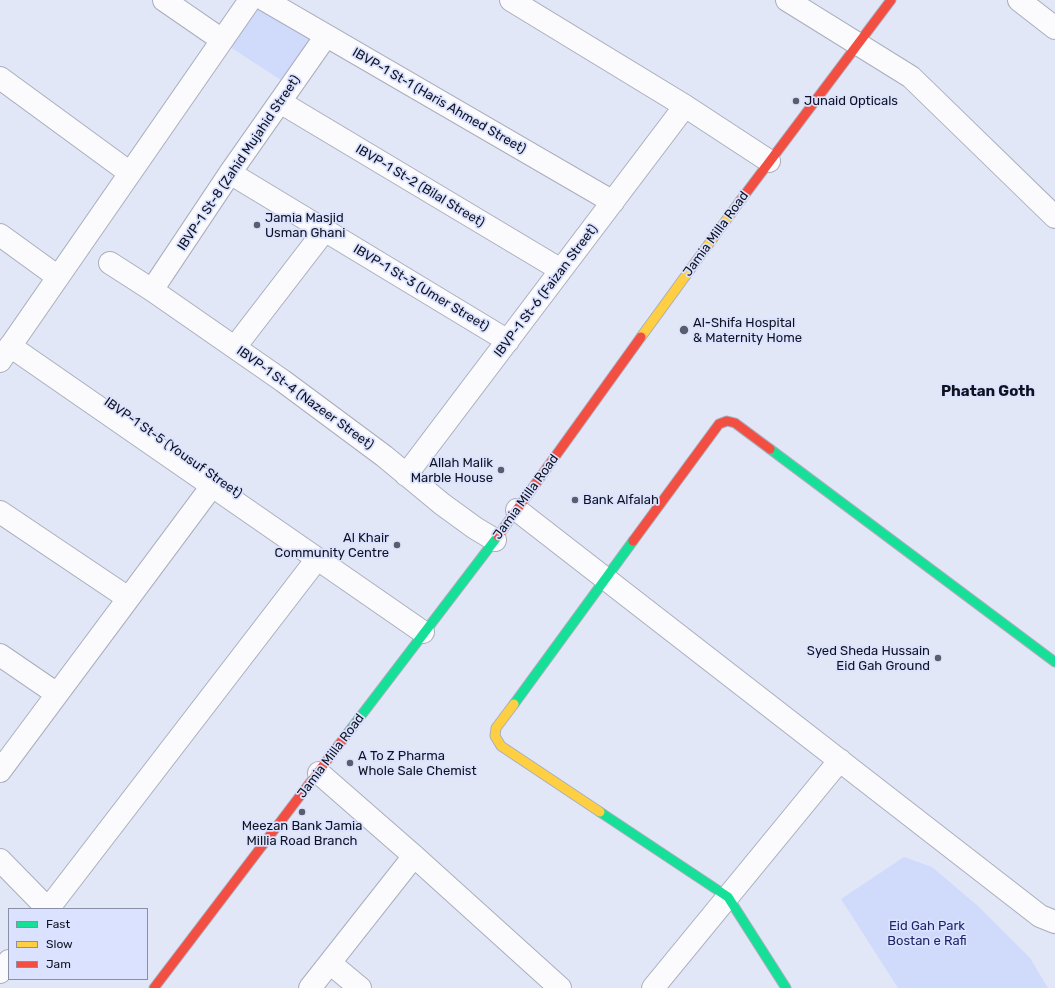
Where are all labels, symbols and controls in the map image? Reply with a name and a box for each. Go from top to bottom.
street label: IBVP-1 St-1 (Haris Ahmed Street) [349,45,529,157]
street label: IBVP-1 St-8 (Zahid Mujahid Street) [174,72,304,254]
place label: Junaid Opticals [804,93,898,109]
marker: Junaid Opticals [791,96,801,106]
street label: IBVP-1 St-2 (Bilal Street) [353,141,487,231]
street label: Jamia Milla Road [680,188,752,280]
place label: Jamia Masjid Usman Ghani [265,210,345,241]
marker: Jamia Masjid Usman Ghani [252,220,262,230]
street label: IBVP-1 St-6 (Faizan Street) [491,222,601,360]
street label: IBVP-1 St-3 (Umer Street) [350,241,492,335]
place label: Al-Shifa Hospital & Maternity Home [693,315,802,346]
marker: Al-Shifa Hospital & Maternity Home [678,324,690,336]
street label: IBVP-1 St-4 (Nazeer Street) [233,343,377,453]
district label: Phatan Goth [941,383,1035,401]
street label: IBVP-1 St-5 (Yousuf Street) [101,394,245,502]
street label: Jamia Milla Road [490,451,562,543]
place label: Allah Malik Marble House [411,455,493,486]
marker: Allah Malik Marble House [496,465,506,475]
place label: Bank Alfalah [583,492,659,508]
marker: Bank Alfalah [570,495,580,505]
place label: Al Khair Community Centre [275,530,389,561]
marker: Al Khair Community Centre [392,540,402,550]
place label: Syed Sheda Hussain Eid Gah Ground [807,643,930,674]
marker: Syed Sheda Hussain Eid Gah Ground [933,653,943,663]
street label: Jamia Milla Road [294,711,368,801]
place label: A To Z Pharma Whole Sale Chemist [358,748,477,779]
marker: A To Z Pharma Whole Sale Chemist [345,758,355,768]
marker: Meezan Bank Jamia Millia Road Branch [297,807,307,817]
place label: Meezan Bank Jamia Millia Road Branch [242,818,362,849]
legend [8,908,148,980]
text: Fast [46,917,70,931]
park label: Eid Gah Park Bostan e Rafi [887,918,967,949]
text: Slow [46,937,73,951]
text: Jam [46,957,71,971]

